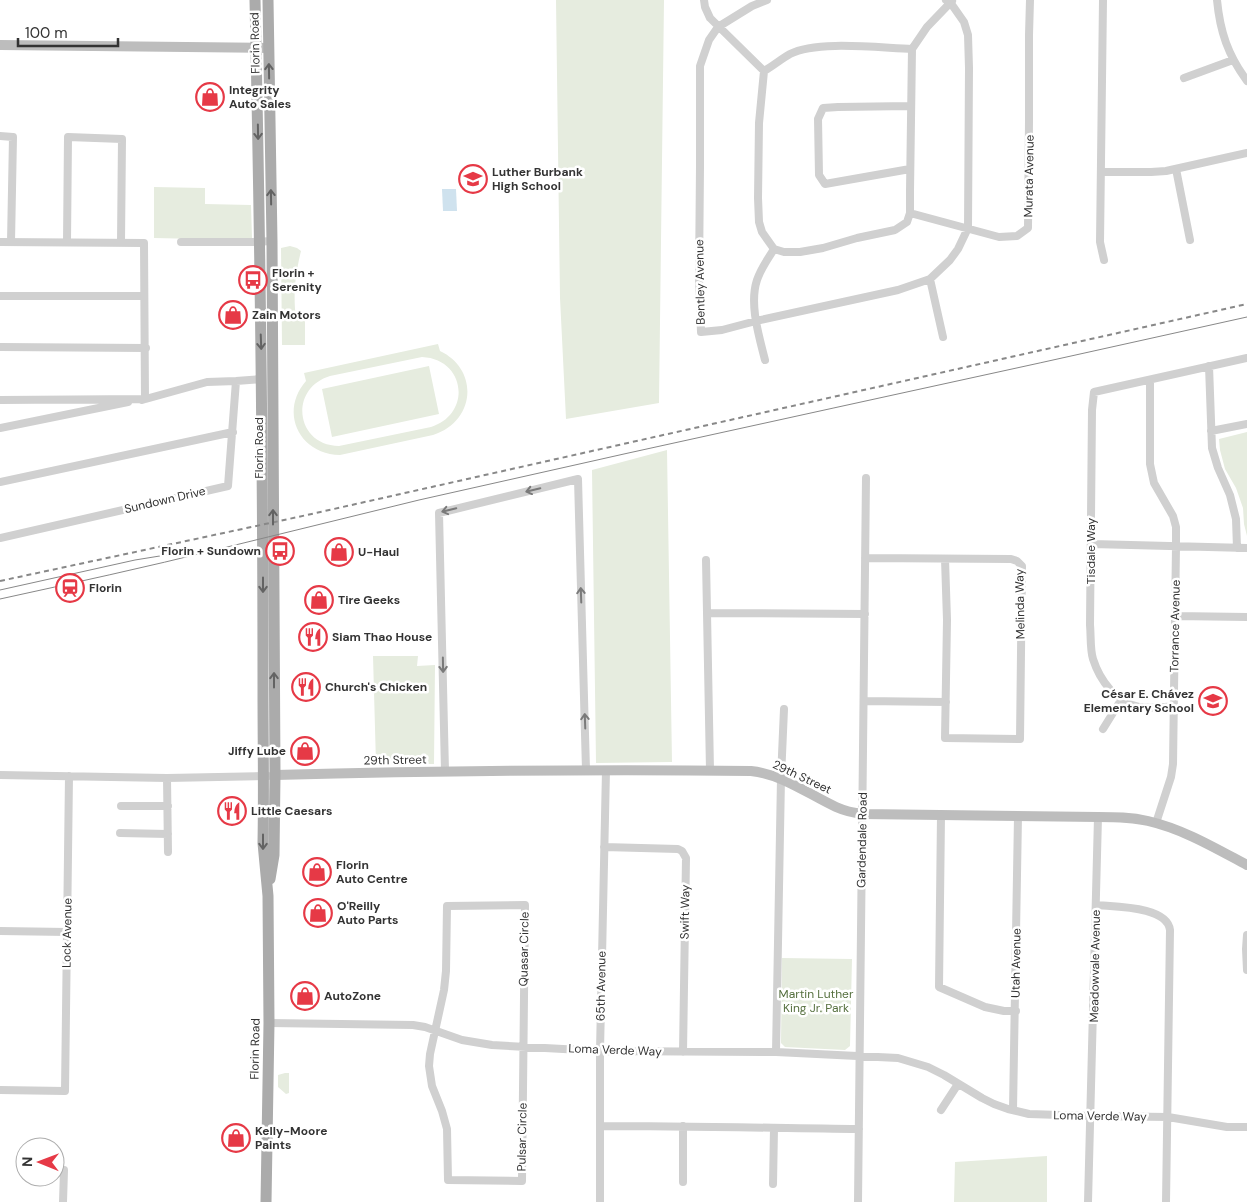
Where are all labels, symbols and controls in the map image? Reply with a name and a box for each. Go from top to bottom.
street label: Florin Road [246,12,264,74]
scale bar [18,15,118,47]
text: 100 m [25,23,68,43]
one-way arrow [264,63,274,79]
shop icon: Integrity Auto Sales [195,82,225,112]
place label: Integrity Auto Sales [229,82,291,112]
one-way arrow [253,124,263,140]
street label: Murata Avenue [1020,134,1038,218]
school or university icon: Luther Burbank High School [458,164,488,194]
place label: Luther Burbank High School [492,164,583,194]
one-way arrow [267,189,276,205]
street label: Bentley Avenue [691,239,709,325]
bus stop icon: Florin + Serenity [238,265,268,295]
place label: Florin + Serenity [272,265,322,295]
shop icon: Zain Motors [218,300,248,330]
place label: Zain Motors [252,307,321,323]
one-way arrow [256,334,265,350]
street label: Florin Road [251,417,267,479]
street label: Sundown Drive [123,483,207,517]
one-way arrow [525,486,541,495]
one-way arrow [441,506,457,515]
one-way arrow [268,509,278,526]
street label: Tisdale Way [1083,517,1099,584]
bus stop icon: Florin + Sundown [265,536,295,566]
shop icon: U-Haul [324,537,354,567]
place label: Florin + Sundown [161,543,261,559]
place label: U-Haul [358,544,399,560]
street label: Melinda Way [1011,568,1029,639]
station icon: Florin [55,573,85,603]
one-way arrow [258,576,268,593]
street label: Torrance Avenue [1166,579,1184,672]
place label: Florin [89,580,122,596]
shop icon: Tire Geeks [304,585,334,615]
one-way arrow [577,587,586,603]
place label: Tire Geeks [338,592,400,608]
restaurant icon: Siam Thao House [298,622,328,652]
place label: Siam Thao House [332,629,432,645]
one-way arrow [438,657,447,673]
one-way arrow [269,672,279,688]
restaurant icon: Church's Chicken [291,672,321,702]
place label: Church's Chicken [325,679,427,695]
place label: César E. Chávez Elementary School [1084,686,1194,716]
school or university icon: César E. Chávez Elementary School [1198,686,1228,716]
one-way arrow [580,713,589,729]
shop icon: Jiffy Lube [290,736,320,766]
place label: Jiffy Lube [228,743,286,759]
street label: 29th Street [363,751,427,769]
street label: 29th Street [770,756,834,798]
street label: Gardendale Road [853,792,871,888]
restaurant icon: Little Caesars [217,796,247,826]
place label: Little Caesars [251,803,332,819]
one-way arrow [258,834,268,850]
shop icon: Florin Auto Centre [302,857,332,887]
place label: Florin Auto Centre [336,857,408,887]
street label: Swift Way [677,884,693,940]
street label: Lock Avenue [58,898,76,968]
shop icon: O'Reilly Auto Parts [303,898,333,928]
place label: O'Reilly Auto Parts [337,898,398,928]
street label: Meadowvale Avenue [1086,909,1104,1023]
street label: Quasar Circle [515,911,533,987]
street label: Utah Avenue [1007,928,1025,998]
street label: 65th Avenue [592,951,610,1021]
shop icon: AutoZone [290,981,320,1011]
park label: Martin Luther King Jr. Park [779,986,854,1016]
place label: AutoZone [324,988,381,1004]
street label: Florin Road [246,1018,264,1080]
street label: Loma Verde Way [568,1040,662,1060]
street label: Pulsar Circle [513,1102,531,1172]
street label: Loma Verde Way [1053,1107,1147,1125]
shop icon: Kelly-Moore Paints [221,1123,251,1153]
place label: Kelly-Moore Paints [255,1123,327,1153]
north arrow [15,1137,65,1187]
text: N [18,1157,36,1167]

